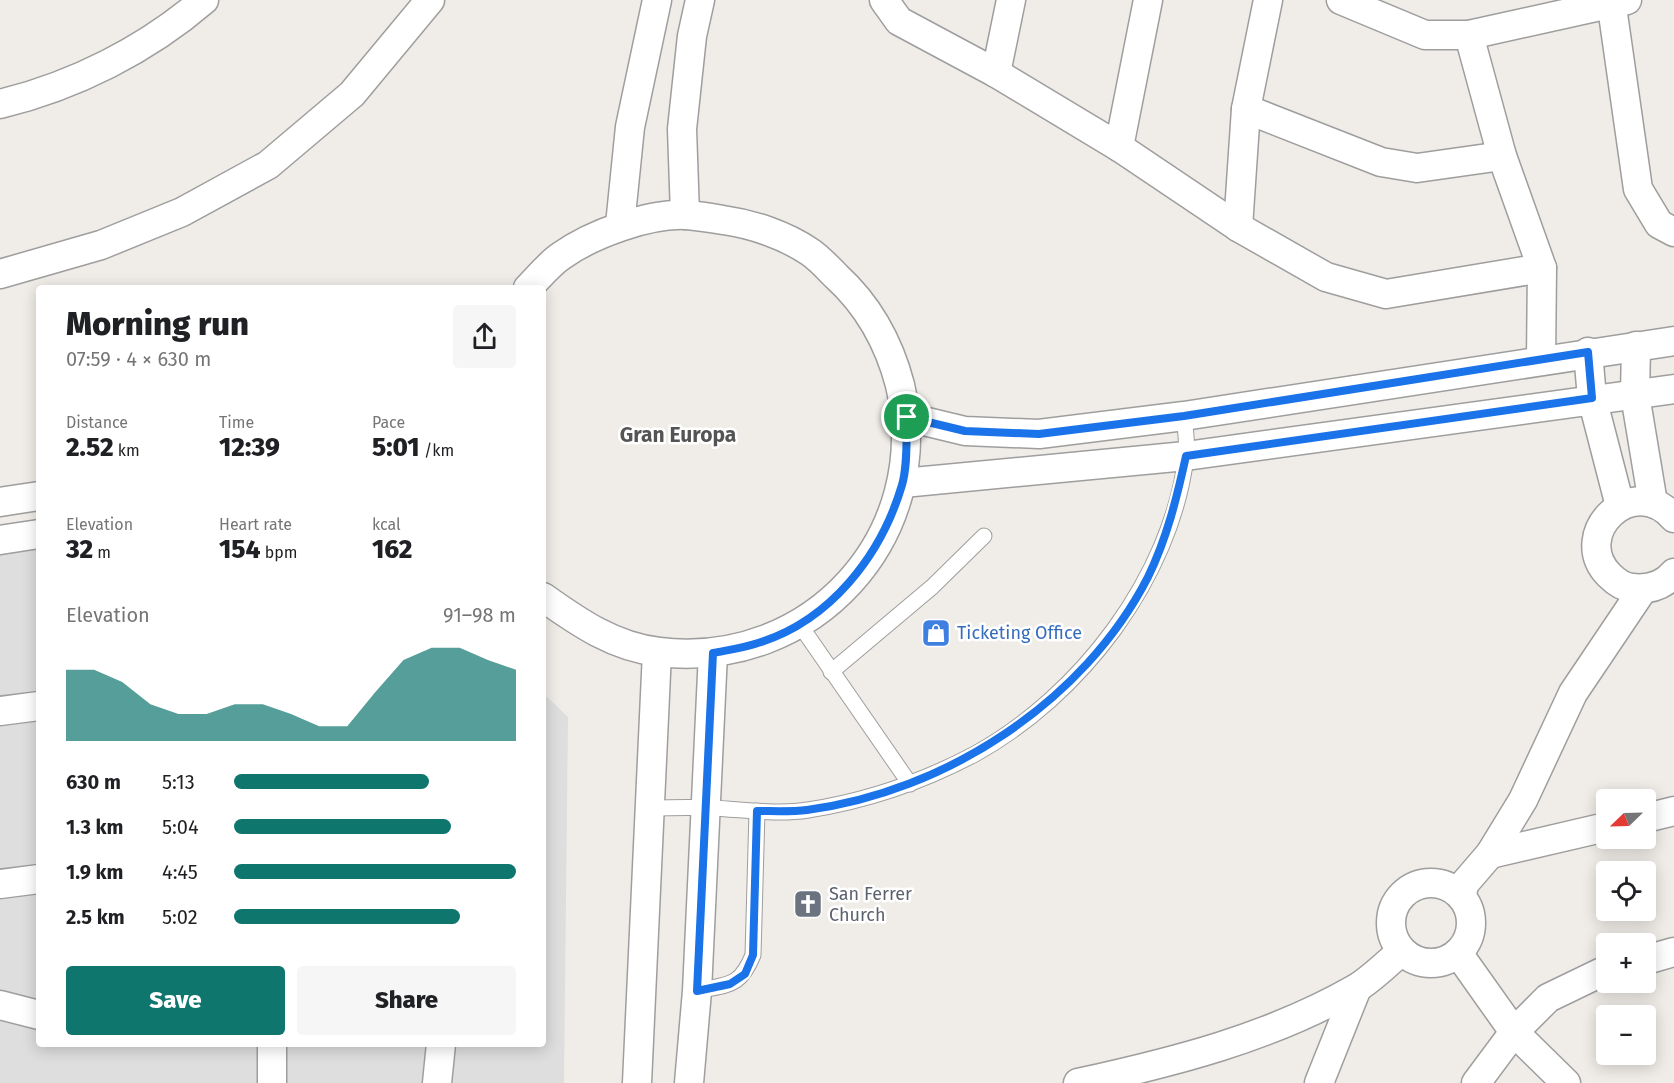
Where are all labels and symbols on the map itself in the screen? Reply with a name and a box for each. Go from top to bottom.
pin [881,391,932,442]
district label: Gran Europa [620,422,736,448]
shop icon: Ticketing Office [920,617,952,649]
place label: Ticketing Office [957,622,1082,644]
north arrow [1596,789,1656,849]
place label: San Ferrer Church [829,883,912,926]
church icon: San Ferrer Church [792,888,824,920]

